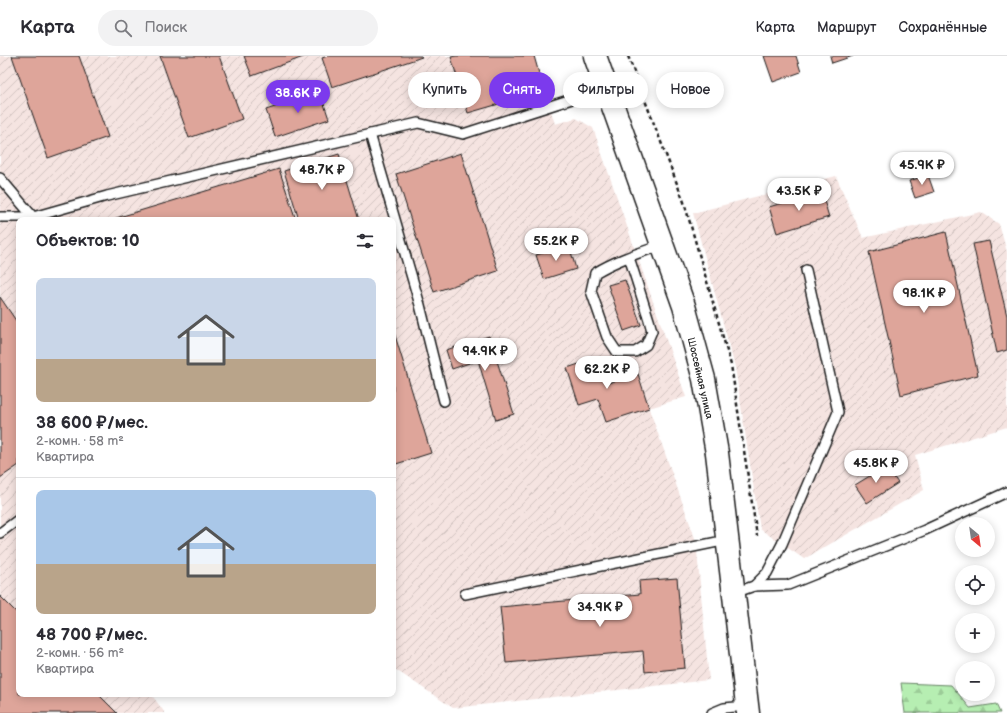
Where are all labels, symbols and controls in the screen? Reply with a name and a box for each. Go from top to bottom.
search box [98,10,378,46]
text: Карта [20,16,74,39]
icon: search [112,17,134,39]
text: Поиск [144,18,187,37]
text: Карта [756,19,795,36]
text: Маршрут [817,19,877,36]
text: Сохранённые [899,19,987,36]
chip: Купить [408,72,481,108]
chip: Снять [489,72,555,108]
chip: Фильтры [563,72,648,108]
chip: Новое [656,72,724,108]
pin: 38.6K ₽ [261,80,335,114]
text: 38.6K ₽ [275,85,321,101]
pin: 45.9K ₽ [885,152,959,186]
pin: 48.7K ₽ [285,157,359,191]
text: 45.9K ₽ [899,157,945,173]
text: 48.7K ₽ [299,162,345,178]
pin: 43.5K ₽ [762,178,836,212]
text: 43.5K ₽ [776,183,822,199]
pin: 55.2K ₽ [519,228,593,262]
icon: filters [354,230,376,252]
text: Объектов: 10 [36,231,139,251]
text: 55.2K ₽ [533,233,579,249]
pin: 98.1K ₽ [887,280,961,314]
text: 98.1K ₽ [902,285,946,301]
icon: home [170,304,242,376]
street label: Шоссейная улица [685,336,715,420]
pin: 94.9K ₽ [448,338,522,372]
text: 94.9K ₽ [462,343,508,359]
pin: 62.2K ₽ [570,356,644,390]
text: 62.2K ₽ [584,361,630,377]
text: 38 600 ₽/мес. [36,413,148,433]
text: 2-комн. · 58 m² [36,433,124,449]
text: Квартира [36,449,94,465]
pin: 45.8K ₽ [839,450,913,484]
text: 45.8K ₽ [853,455,899,471]
icon: home [170,516,242,588]
north arrow [955,517,995,557]
map controls [955,517,995,701]
button: locate [955,565,995,605]
pin: 34.9K ₽ [563,594,637,628]
text: 34.9K ₽ [577,599,623,615]
button: + [955,613,995,653]
text: 48 700 ₽/мес. [36,625,147,645]
text: 2-комн. · 56 m² [36,645,124,661]
text: Квартира [36,661,94,677]
button: − [955,661,995,701]

